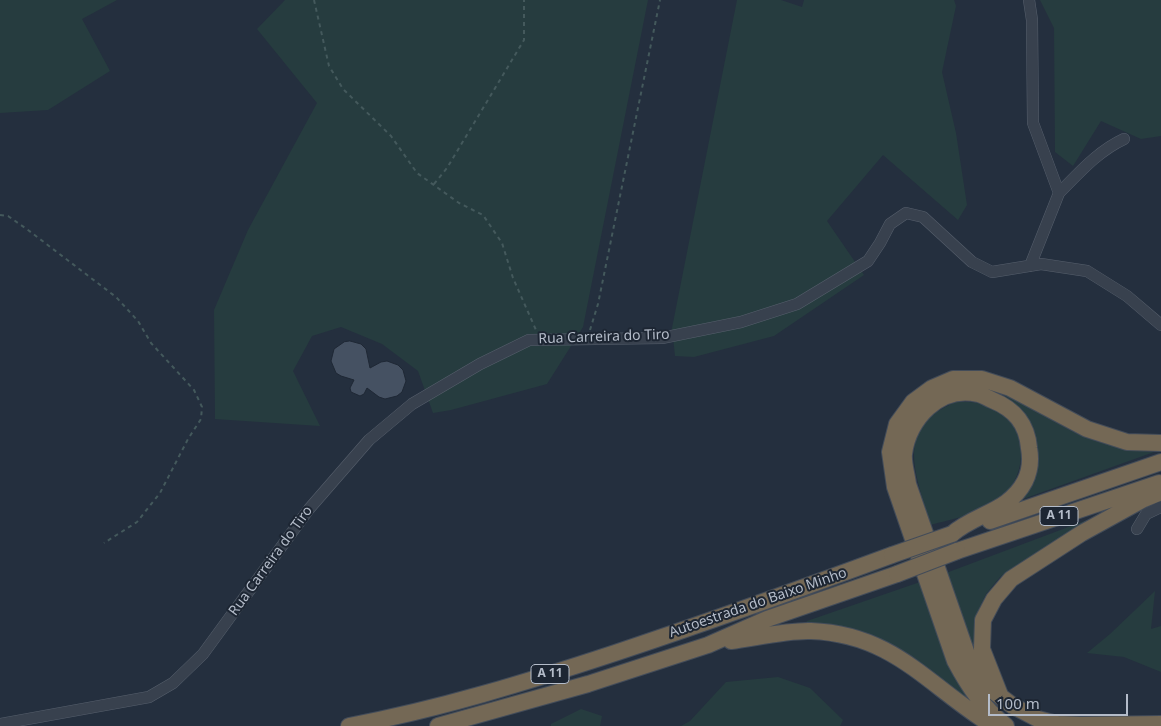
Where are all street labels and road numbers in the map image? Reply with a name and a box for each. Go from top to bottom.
street label: Rua Carreira do Tiro [538,326,670,348]
street label: Rua Carreira do Tiro [226,503,316,619]
road number: A 11 [1040,506,1078,526]
street label: Autoestrada do Baixo Minho [667,565,849,641]
road number: A 11 [531,664,569,684]

